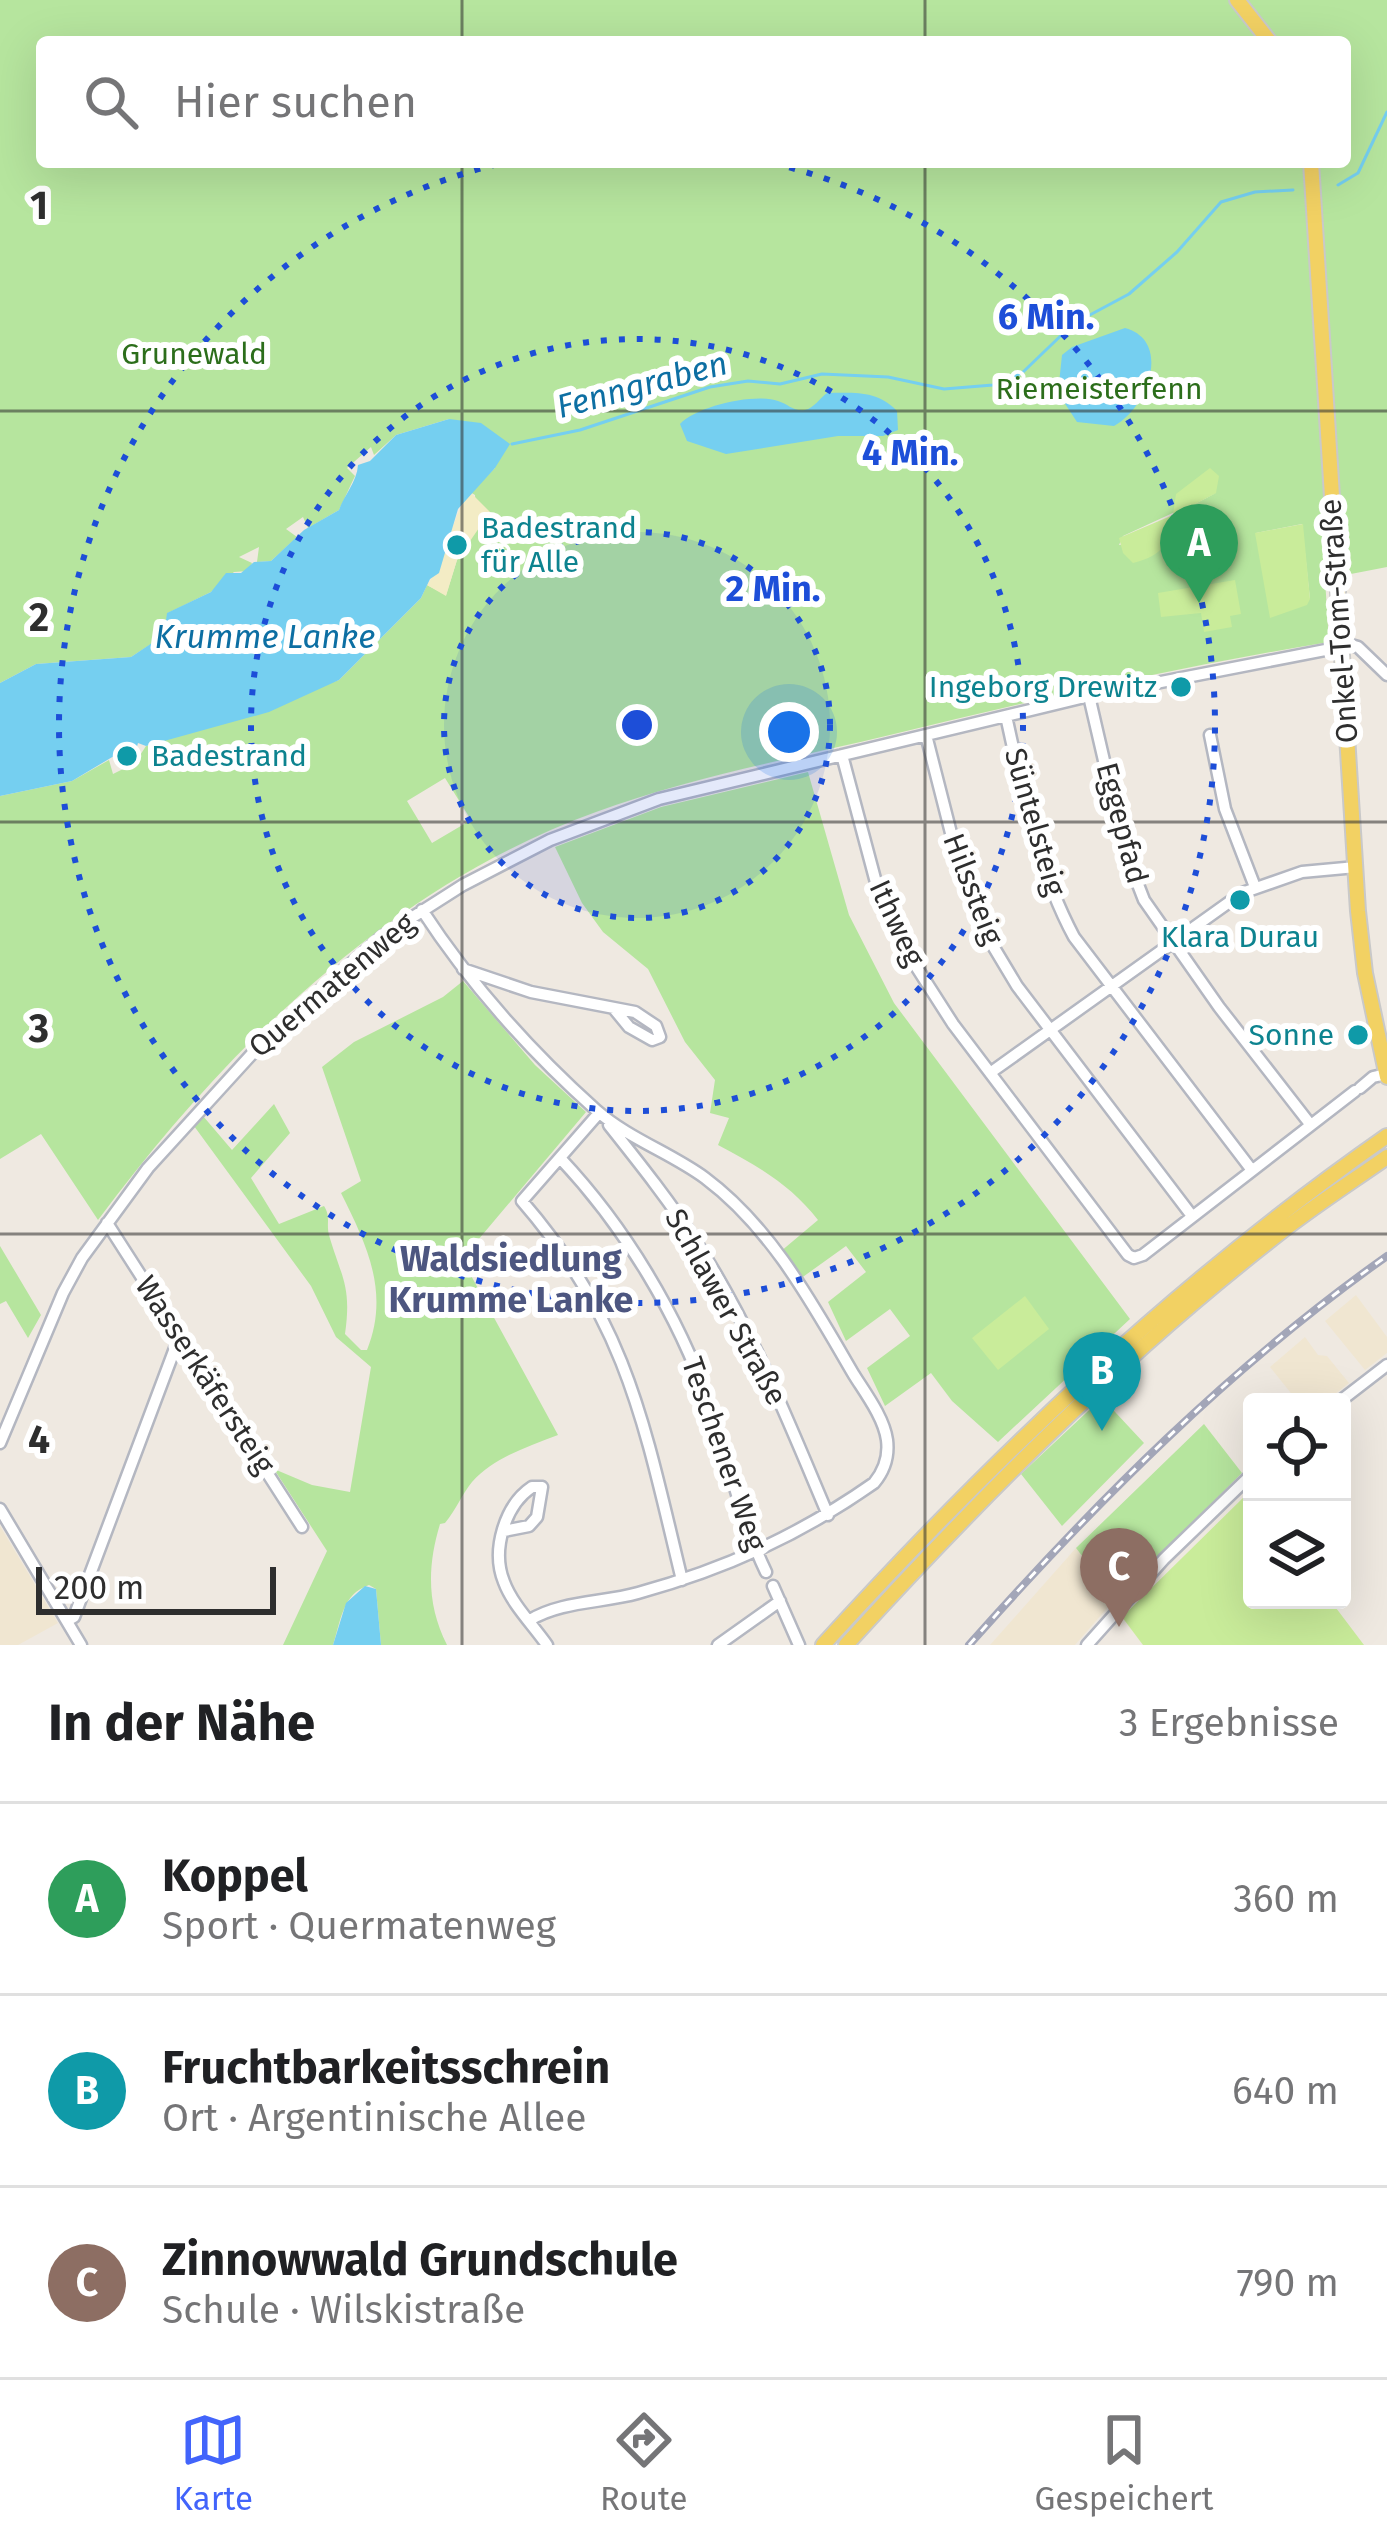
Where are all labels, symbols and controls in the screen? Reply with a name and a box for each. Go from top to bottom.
search box [36,36,1351,168]
icon: search [78,69,144,135]
text: Hier suchen [174,75,417,129]
text: 1 [30,183,48,229]
text: 6 Min. [998,295,1094,339]
park label: Grunewald [121,336,267,372]
water label: Fenngraben [552,343,732,427]
park label: Riemeisterfenn [995,371,1203,407]
text: 4 Min. [862,431,958,475]
street label: Onkel-Tom-Straße [1312,498,1366,744]
pin: A [1160,504,1238,603]
place label: Badestrand für Alle [481,510,637,580]
marker: Badestrand für Alle [444,532,470,558]
text: 2 Min. [725,567,821,611]
text: 2 [29,595,49,641]
water label: Krumme Lanke [155,617,375,657]
place label: Ingeborg Drewitz [929,669,1157,705]
marker: Ingeborg Drewitz [1168,674,1194,700]
your location [759,702,819,762]
centre of rings [616,704,658,746]
place label: Badestrand [151,738,307,774]
marker: Badestrand [114,743,140,769]
street label: Süntelsteig [997,744,1073,900]
street label: Eggepfad [1089,758,1155,888]
street label: Hilssteig [935,828,1011,950]
street label: Ithweg [862,874,933,972]
marker: Klara Durau [1227,887,1253,913]
street label: Quermatenweg [242,905,423,1065]
place label: Klara Durau [1161,919,1319,955]
text: 3 [28,1006,49,1052]
place label: Sonne [1249,1017,1334,1053]
marker: Sonne [1345,1022,1371,1048]
street label: Schlawer Straße [657,1203,795,1411]
district label: Waldsiedlung Krumme Lanke [389,1237,633,1322]
street label: Wasserkäfersteig [128,1269,283,1481]
pin: B [1063,1332,1141,1431]
street label: Teschener Weg [674,1352,774,1556]
map controls [1243,1393,1351,1609]
button: locate [1243,1393,1351,1501]
text: 4 [28,1417,50,1463]
button: layers [1243,1501,1351,1609]
pin: C [1080,1528,1158,1627]
scale bar [36,1561,276,1614]
text: 200 m [54,1568,144,1608]
text: In der Nähe [48,1692,315,1754]
text: 3 Ergebnisse [1119,1700,1339,1746]
text: Koppel [162,1849,308,1903]
text: A [75,1876,99,1922]
text: 360 m [1233,1876,1339,1922]
text: Sport · Quermatenweg [162,1903,556,1949]
text: Fruchtbarkeitsschrein [162,2041,610,2095]
text: B [75,2068,99,2114]
text: 640 m [1232,2068,1339,2114]
text: Ort · Argentinische Allee [162,2095,586,2141]
text: Zinnowwald Grundschule [162,2233,678,2287]
text: C [76,2260,98,2306]
text: 790 m [1236,2260,1339,2306]
text: Schule · Wilskistraße [162,2287,525,2333]
tab: Karte [174,2407,253,2519]
tab: Route [600,2407,687,2519]
tab: Gespeichert [1035,2407,1213,2519]

